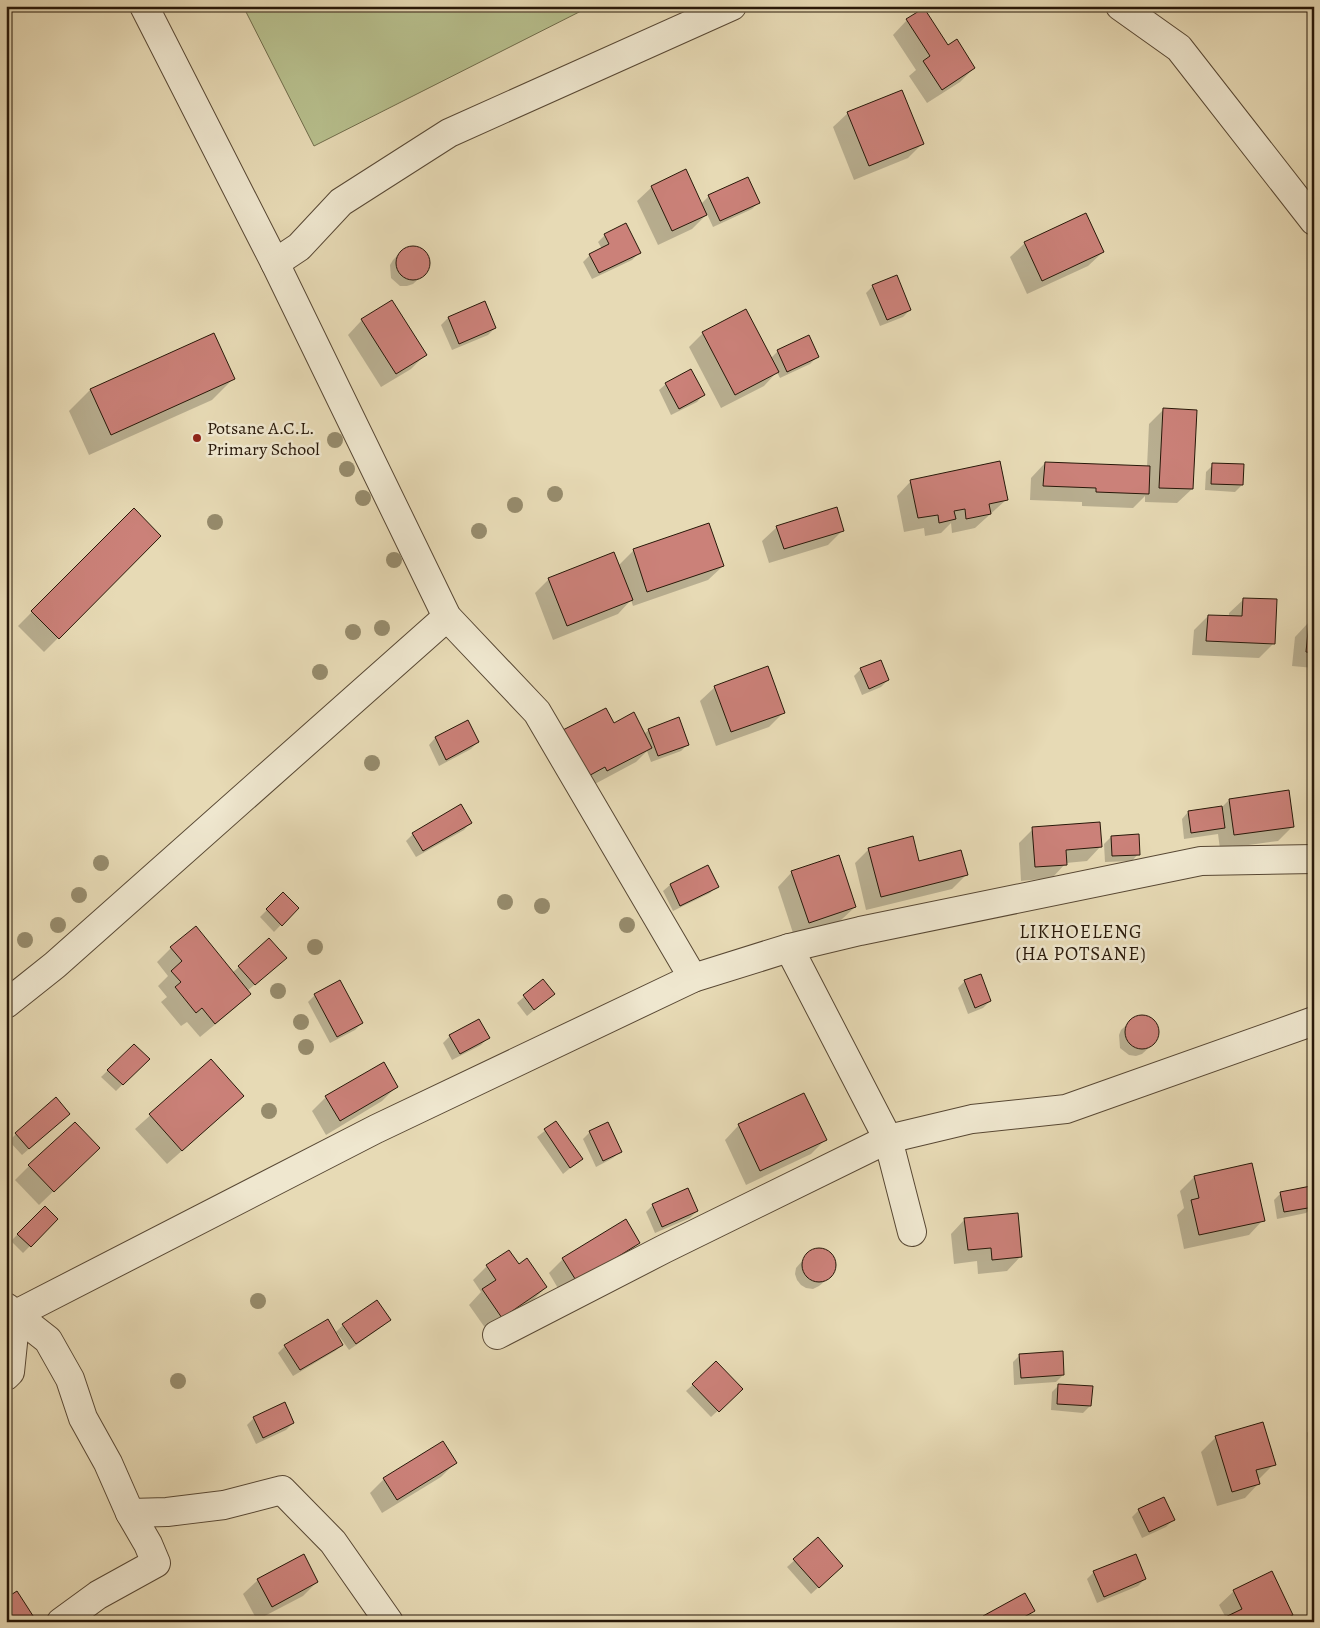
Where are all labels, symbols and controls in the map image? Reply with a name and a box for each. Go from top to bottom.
place label: Potsane A.C.L. Primary School [207,416,320,461]
marker: Potsane A.C.L. Primary School [191,432,203,444]
district label: LIKHOELENG (HA POTSANE) [1015,919,1147,967]

